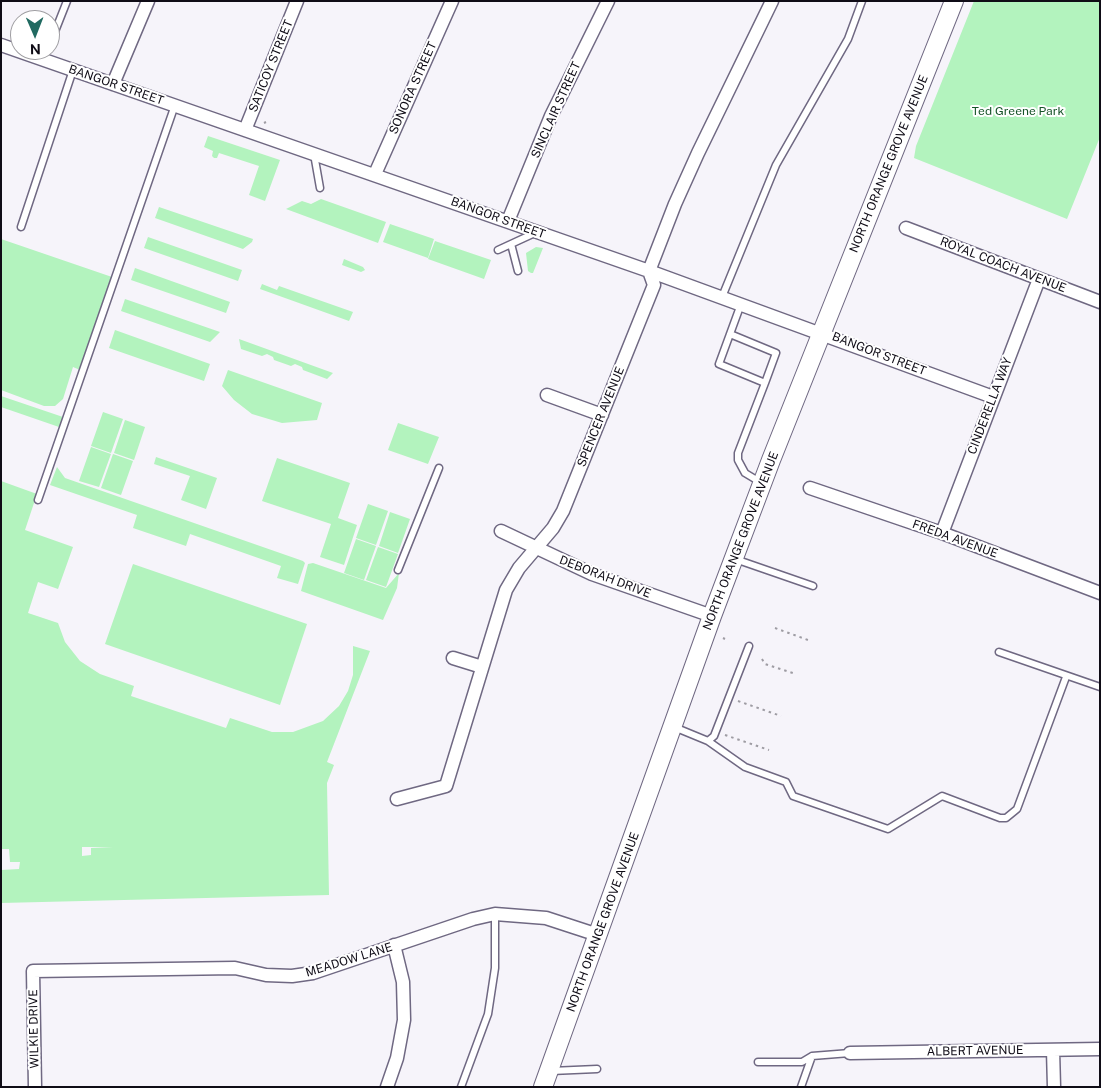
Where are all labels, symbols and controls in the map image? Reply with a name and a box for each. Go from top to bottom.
north arrow [10,10,60,60]
street label: SATICOY STREET [246,18,296,114]
street label: SONORA STREET [386,40,440,136]
text: N [30,41,41,57]
street label: SINCLAIR STREET [528,60,584,160]
street label: BANGOR STREET [67,62,165,108]
street label: NORTH ORANGE GROVE AVENUE [847,73,931,255]
park label: Ted Greene Park [972,104,1064,118]
street label: BANGOR STREET [449,194,547,242]
street label: ROYAL COACH AVENUE [938,234,1068,296]
street label: BANGOR STREET [830,329,928,379]
street label: CINDERELLA WAY [965,356,1015,456]
street label: SPENCER AVENUE [574,365,628,469]
street label: NORTH ORANGE GROVE AVENUE [700,450,782,632]
street label: FREDA AVENUE [910,517,1000,561]
street label: DEBORAH DRIVE [557,553,653,601]
street label: NORTH ORANGE GROVE AVENUE [564,830,642,1014]
street label: MEADOW LANE [304,940,394,980]
street label: WILKIE DRIVE [26,989,42,1069]
street label: ALBERT AVENUE [927,1043,1023,1059]

